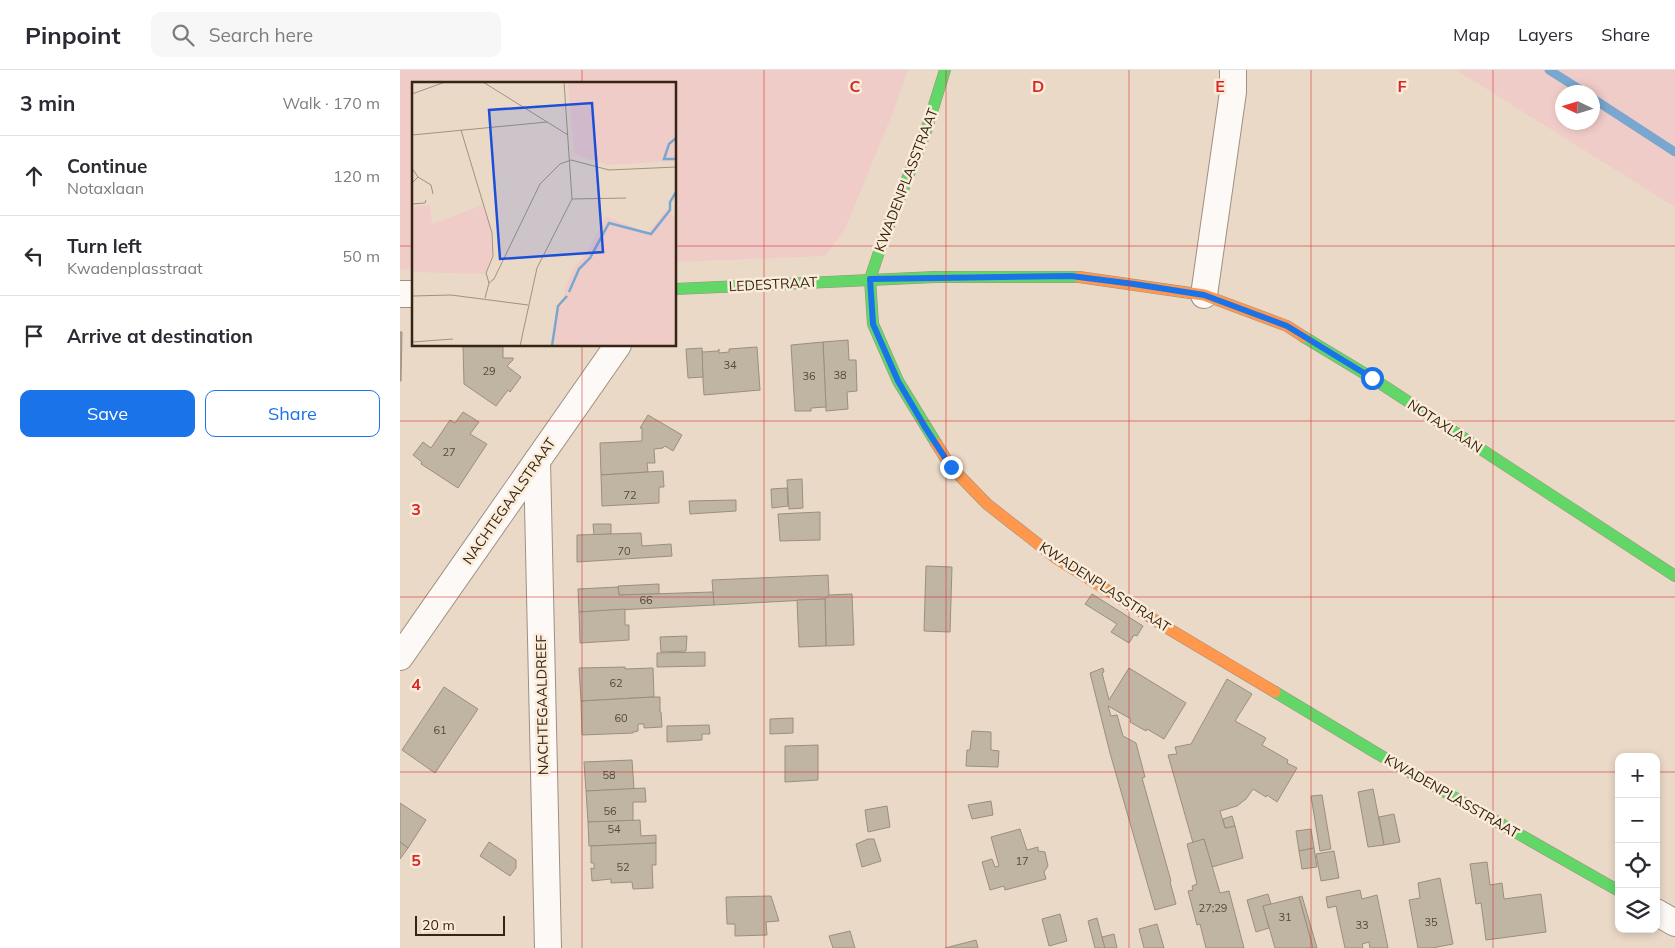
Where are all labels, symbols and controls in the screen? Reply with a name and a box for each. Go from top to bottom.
search box [151,12,501,57]
text: Pinpoint [25,20,121,50]
icon: search [169,21,197,49]
text: Search here [209,23,313,47]
text: Map [1453,23,1490,46]
text: Layers [1518,23,1573,46]
text: Share [1601,23,1650,46]
text: C [850,76,861,96]
text: D [1032,76,1044,96]
text: E [1215,76,1225,96]
text: F [1397,76,1407,96]
inset map [412,82,676,346]
north arrow [1555,85,1600,130]
text: 3 min [20,90,75,116]
text: Walk · 170 m [282,93,380,113]
street label: KWADENPLASSTRAAT [870,105,942,255]
text: Continue [67,154,147,178]
icon: ahead [20,162,48,190]
text: 120 m [333,166,380,186]
text: Notaxlaan [67,178,144,198]
text: Turn left [67,234,142,258]
icon: left [20,242,48,270]
text: 50 m [343,246,380,266]
text: Kwadenplasstraat [67,258,203,278]
street label: LEDESTRAAT [728,273,818,295]
icon: arrive [20,322,48,350]
text: Arrive at destination [67,324,253,348]
house number: 34 [723,358,737,372]
house number: 29 [482,364,496,378]
route start [1361,367,1384,390]
house number: 38 [833,368,847,382]
house number: 36 [802,369,816,383]
button: Save [20,390,195,437]
button: Share [205,390,380,437]
street label: NOTAXLAAN [1404,395,1486,457]
street label: NACHTEGAALSTRAAT [459,434,560,568]
house number: 27 [442,445,456,459]
route end [940,456,963,479]
house number: 72 [623,488,637,502]
text: 3 [411,499,421,519]
street label: KWADENPLASSTRAAT [1036,538,1174,636]
house number: 70 [617,544,631,558]
house number: 66 [639,593,653,607]
street label: NACHTEGAALDREEF [532,635,552,775]
text: 4 [411,674,421,694]
house number: 62 [609,676,623,690]
house number: 60 [614,711,628,725]
house number: 61 [433,723,447,737]
street label: KWADENPLASSTRAAT [1381,750,1523,842]
map controls [1615,753,1660,933]
button: + [1615,753,1660,798]
house number: 58 [602,768,616,782]
button: − [1615,798,1660,843]
house number: 56 [603,804,617,818]
house number: 54 [607,822,621,836]
button: locate [1615,843,1660,888]
text: 5 [411,850,421,870]
house number: 17 [1015,854,1029,868]
house number: 52 [616,860,630,874]
button: layers [1615,888,1660,933]
house number: 27;29 [1199,901,1227,915]
house number: 31 [1278,910,1292,924]
scale bar [415,913,505,936]
house number: 35 [1424,915,1438,929]
text: 20 m [422,916,455,934]
house number: 33 [1355,918,1369,932]

